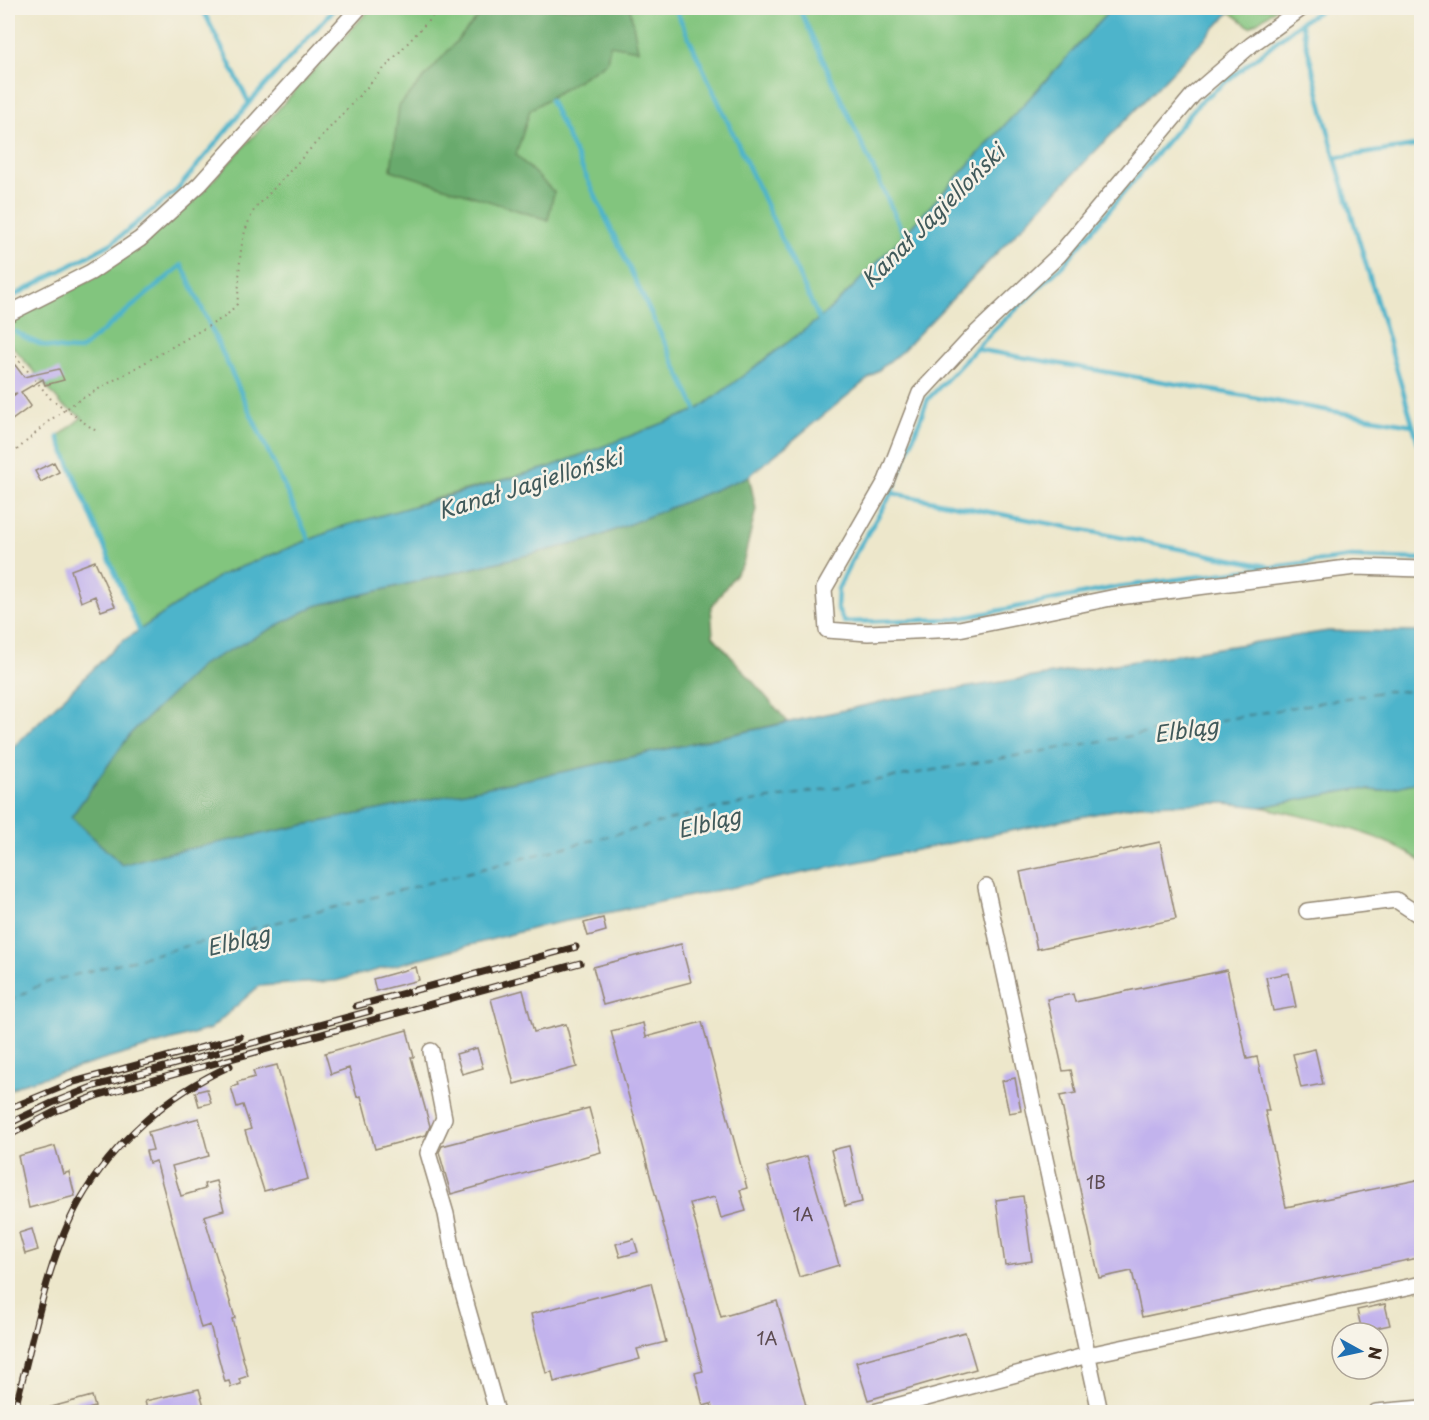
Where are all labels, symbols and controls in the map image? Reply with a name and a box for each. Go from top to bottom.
water label: Kanał Jagielloński [853,134,1013,294]
water label: Kanał Jagielloński [433,438,629,526]
water label: Elbląg [1152,708,1221,749]
water label: Elbląg [673,797,745,845]
water label: Elbląg [202,915,274,963]
house number: 1B [1086,1168,1106,1195]
house number: 1A [792,1200,814,1227]
north arrow [1330,1321,1390,1381]
house number: 1A [756,1324,778,1351]
text: N [1363,1345,1389,1361]

